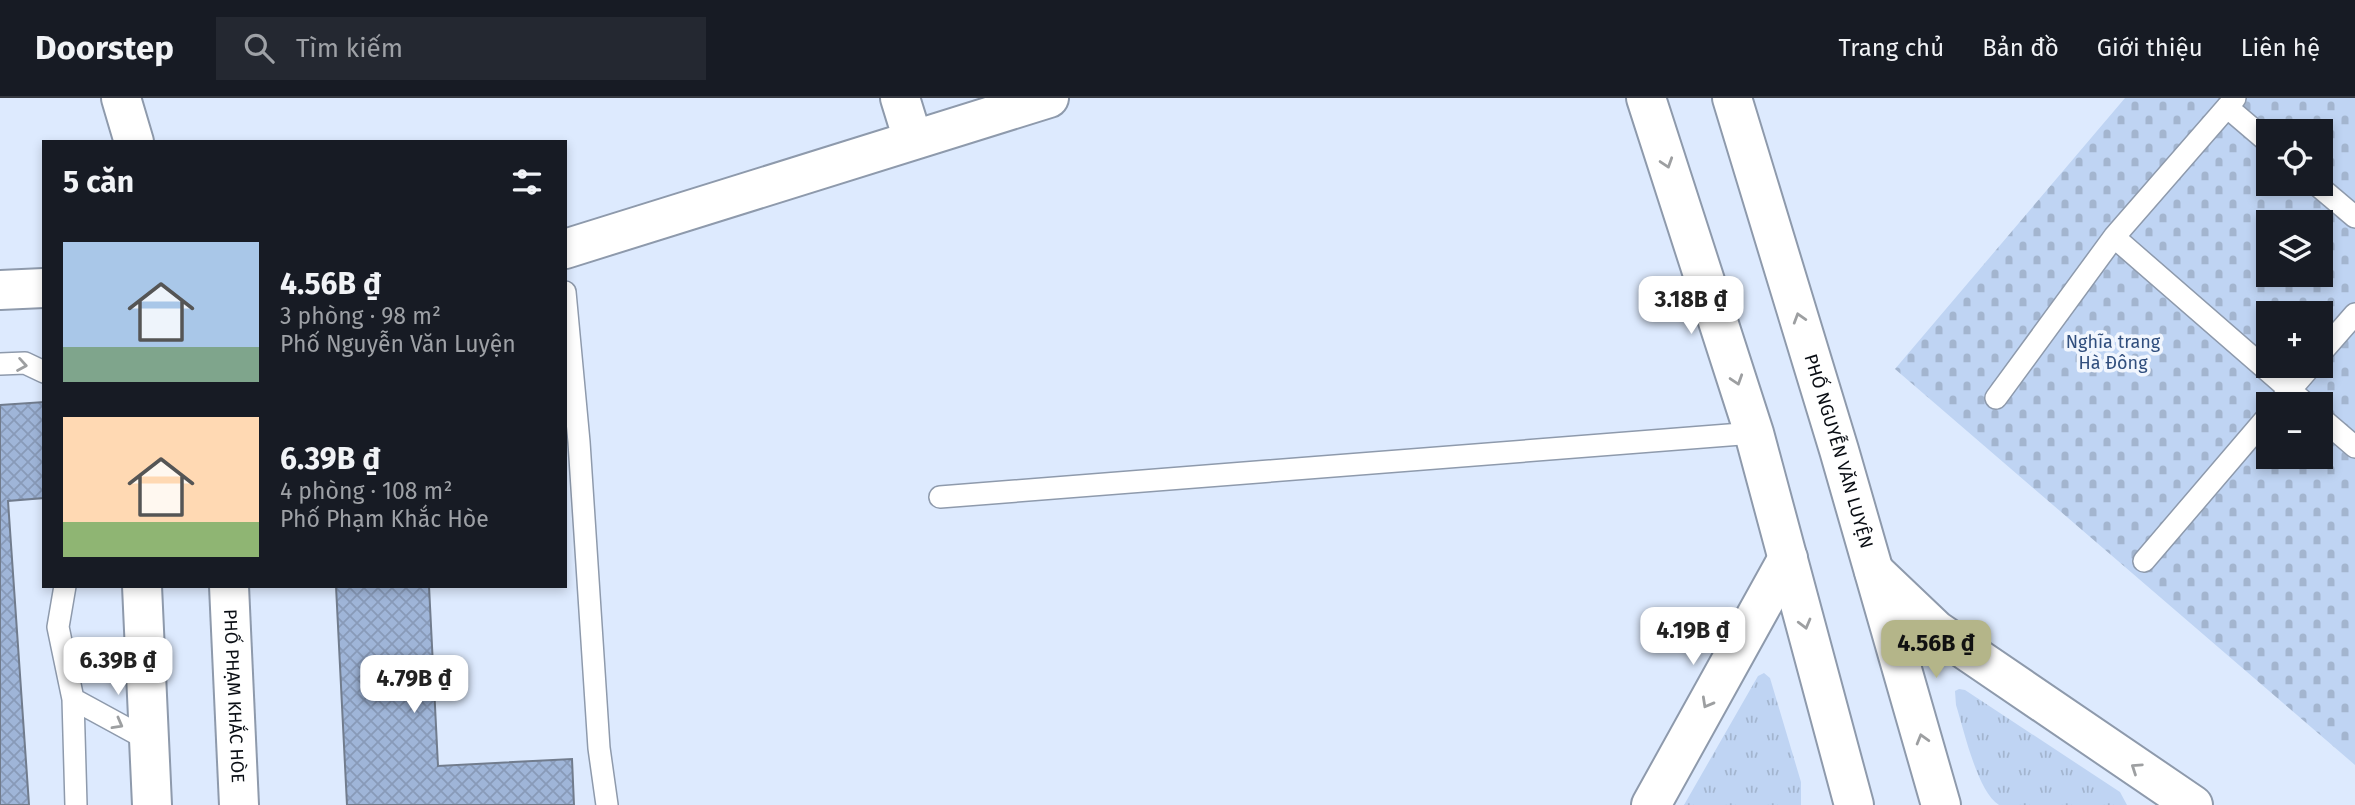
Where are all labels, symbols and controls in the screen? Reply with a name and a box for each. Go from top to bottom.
search box [216,17,706,80]
text: Doorstep [35,28,174,68]
icon: search [240,29,278,67]
text: Tìm kiếm [296,33,403,64]
text: Trang chủ [1839,34,1944,62]
text: Bản đồ [1982,34,2059,62]
text: Giới thiệu [2097,34,2203,62]
text: Liên hệ [2241,34,2320,62]
map controls [2256,119,2333,469]
button: locate [2256,119,2333,196]
one-way arrow [1659,157,1674,169]
icon: filters [508,163,546,201]
text: 5 căn [63,164,134,200]
button: layers [2256,210,2333,287]
text: 4.56B ₫ [280,266,381,302]
icon: home [119,270,203,354]
pin: 3.18B ₫ [1626,276,1756,336]
text: 3.18B ₫ [1655,285,1727,313]
button: + [2256,301,2333,378]
text: 3 phòng · 98 m² [280,302,441,330]
one-way arrow [1793,312,1807,325]
text: Phố Nguyễn Văn Luyện [280,330,516,358]
park label: Nghĩa trang Hà Đông [2066,331,2161,374]
street label: PHỐ NGUYỄN VĂN LUYỆN [1799,351,1878,551]
one-way arrow [17,357,28,372]
one-way arrow [1728,373,1743,385]
button: − [2256,392,2333,469]
text: 6.39B ₫ [280,441,381,477]
icon: home [119,445,203,529]
text: 4 phòng · 108 m² [280,477,452,505]
text: Phố Phạm Khắc Hòe [280,505,489,533]
street label: PHỐ PHẠM KHẮC HÒE [219,608,250,783]
pin: 4.19B ₫ [1628,608,1758,667]
text: 4.19B ₫ [1656,616,1730,644]
one-way arrow [1797,618,1811,630]
pin: 4.56B ₫ [1871,620,2001,680]
text: 4.56B ₫ [1897,629,1975,657]
pin: 6.39B ₫ [53,638,183,697]
text: 6.39B ₫ [79,646,157,674]
pin: 4.79B ₫ [349,656,479,715]
text: 4.79B ₫ [376,664,452,692]
one-way arrow [1702,696,1715,709]
one-way arrow [111,716,123,729]
one-way arrow [1916,734,1931,746]
one-way arrow [2130,763,2143,776]

